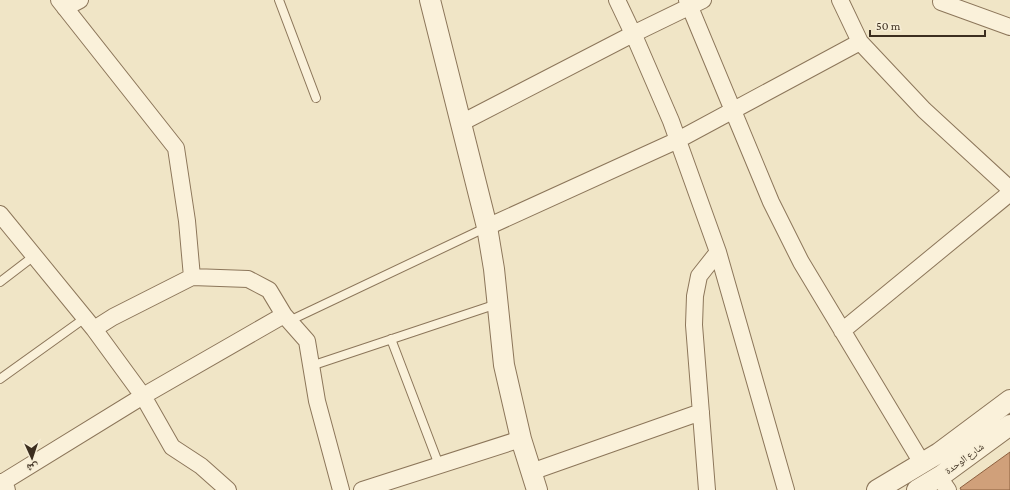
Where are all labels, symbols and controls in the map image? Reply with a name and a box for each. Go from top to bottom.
scale bar [870,12,985,38]
text: 50 m [876,19,901,33]
north arrow [12,438,52,478]
street label: شارع الوحدة [943,440,987,477]
text: ش [26,460,39,474]

